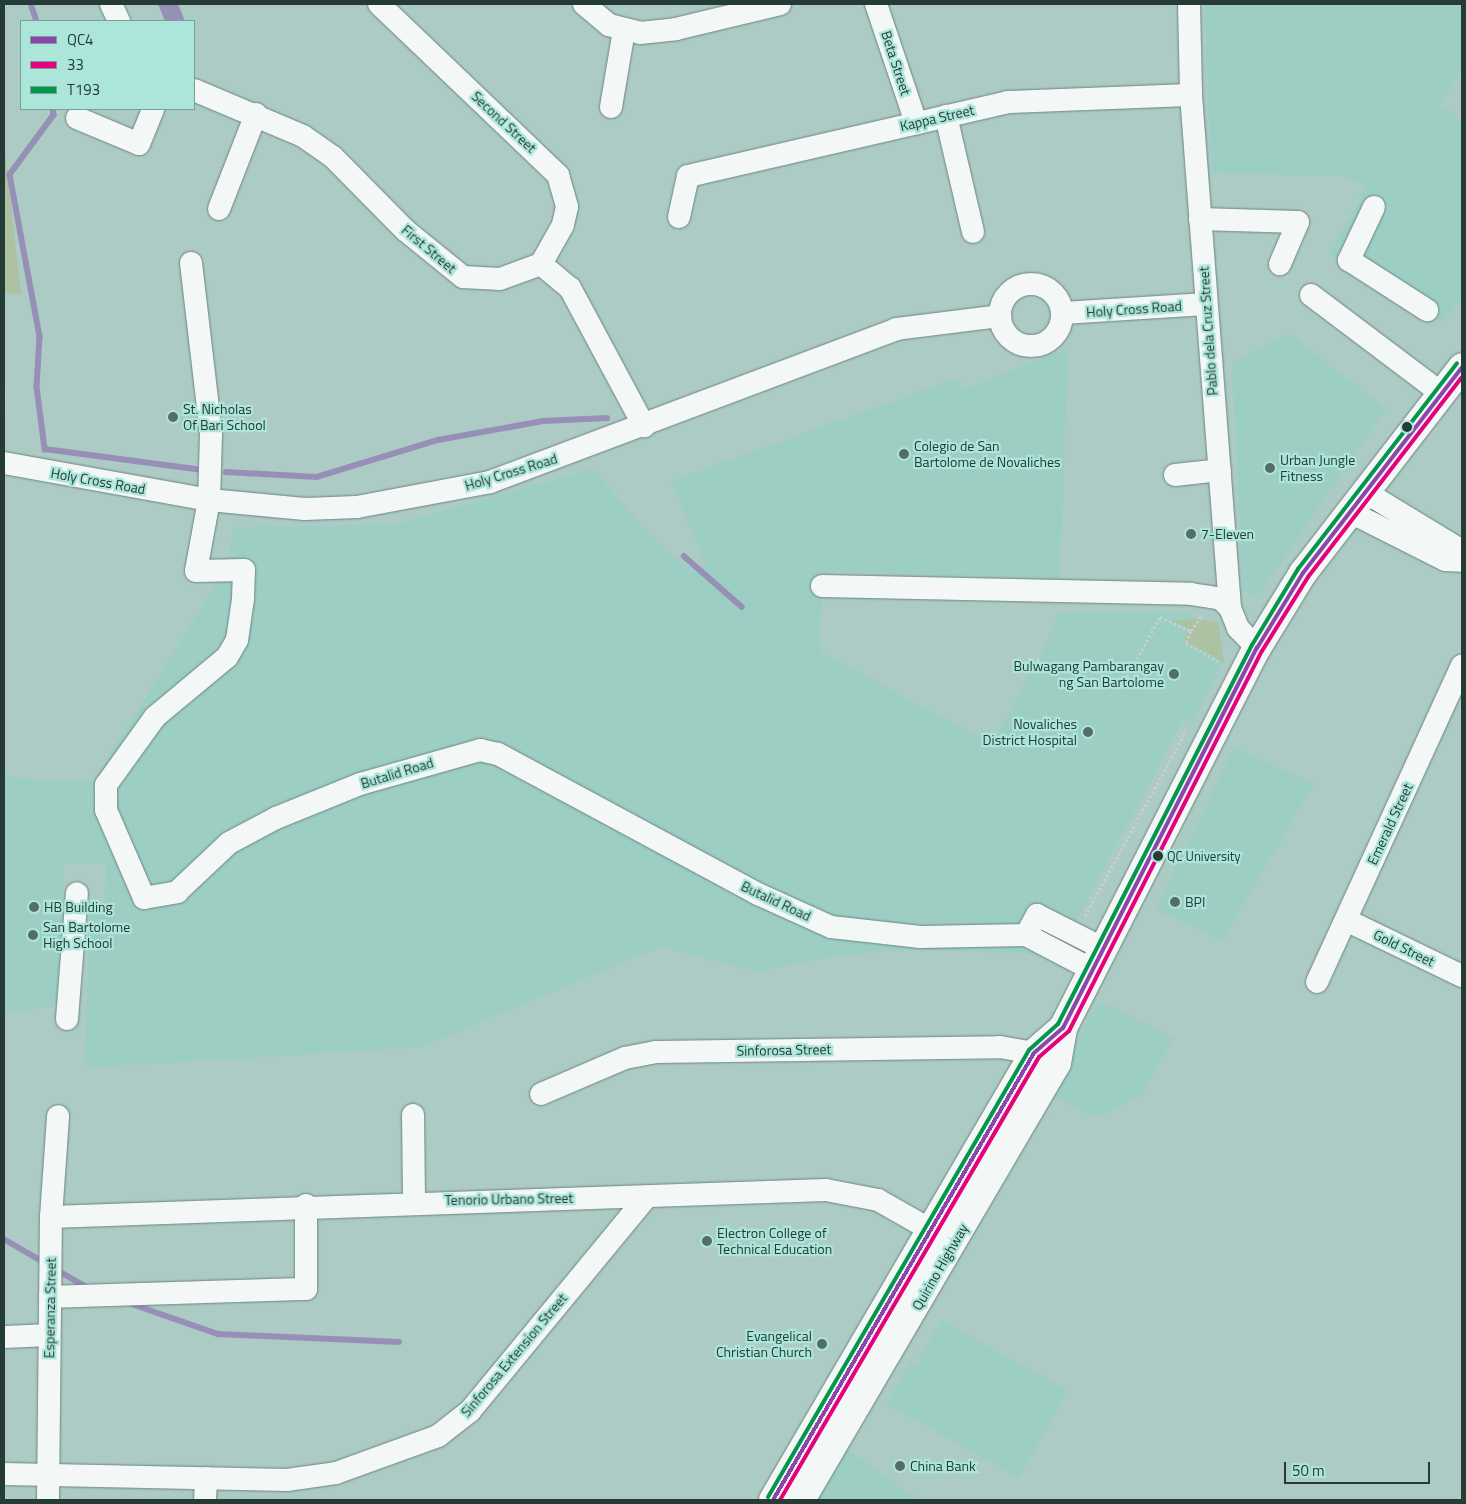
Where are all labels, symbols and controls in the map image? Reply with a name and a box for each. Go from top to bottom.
legend [20,20,195,110]
text: QC4 [67,28,93,51]
street label: Beta Street [878,29,914,97]
text: 33 [67,53,84,76]
text: T193 [67,78,100,101]
street label: Second Street [468,88,540,156]
street label: Kappa Street [898,101,976,135]
street label: First Street [398,221,460,277]
street label: Pablo dela Cruz Street [1195,266,1221,396]
street label: Holy Cross Road [1086,297,1182,321]
place label: St. Nicholas Of Bari School [183,401,266,434]
marker: St. Nicholas Of Bari School [167,411,179,423]
unlabelled marker [1402,422,1412,432]
place label: Colegio de San Bartolome de Novaliches [914,438,1061,471]
marker: Colegio de San Bartolome de Novaliches [898,448,910,460]
street label: Holy Cross Road [463,450,559,494]
place label: Urban Jungle Fitness [1280,452,1355,484]
marker: Urban Jungle Fitness [1264,462,1276,474]
street label: Holy Cross Road [49,464,147,498]
place label: 7-Eleven [1201,526,1254,542]
marker: 7-Eleven [1185,528,1197,540]
place label: Bulwagang Pambarangay ng San Bartolome [1013,658,1164,690]
marker: Bulwagang Pambarangay ng San Bartolome [1168,668,1180,680]
place label: Novaliches District Hospital [983,716,1077,749]
marker: Novaliches District Hospital [1081,725,1095,739]
street label: Butalid Road [359,754,435,792]
street label: Emerald Street [1364,780,1416,868]
place label: QC University [1167,848,1241,864]
marker: QC University [1153,851,1163,861]
street label: Butalid Road [738,878,814,924]
place label: BPI [1185,894,1205,910]
marker: BPI [1169,896,1181,908]
place label: HB Building [44,899,113,915]
marker: HB Building [28,901,40,913]
place label: San Bartolome High School [43,919,130,952]
street label: Gold Street [1371,926,1437,970]
marker: San Bartolome High School [27,929,39,941]
street label: Sinforosa Street [736,1041,832,1059]
street label: Tenorio Urbano Street [444,1189,574,1209]
street label: Quirino Highway [908,1221,972,1313]
place label: Electron College of Technical Education [717,1225,832,1258]
marker: Electron College of Technical Education [701,1235,713,1247]
street label: Esperanza Street [41,1258,59,1358]
street label: Sinforosa Extension Street [457,1290,571,1420]
place label: Evangelical Christian Church [716,1328,812,1360]
marker: Evangelical Christian Church [816,1338,828,1350]
scale bar [1286,1452,1432,1484]
place label: China Bank [910,1458,976,1474]
text: 50 m [1292,1459,1325,1482]
marker: China Bank [894,1460,906,1472]

